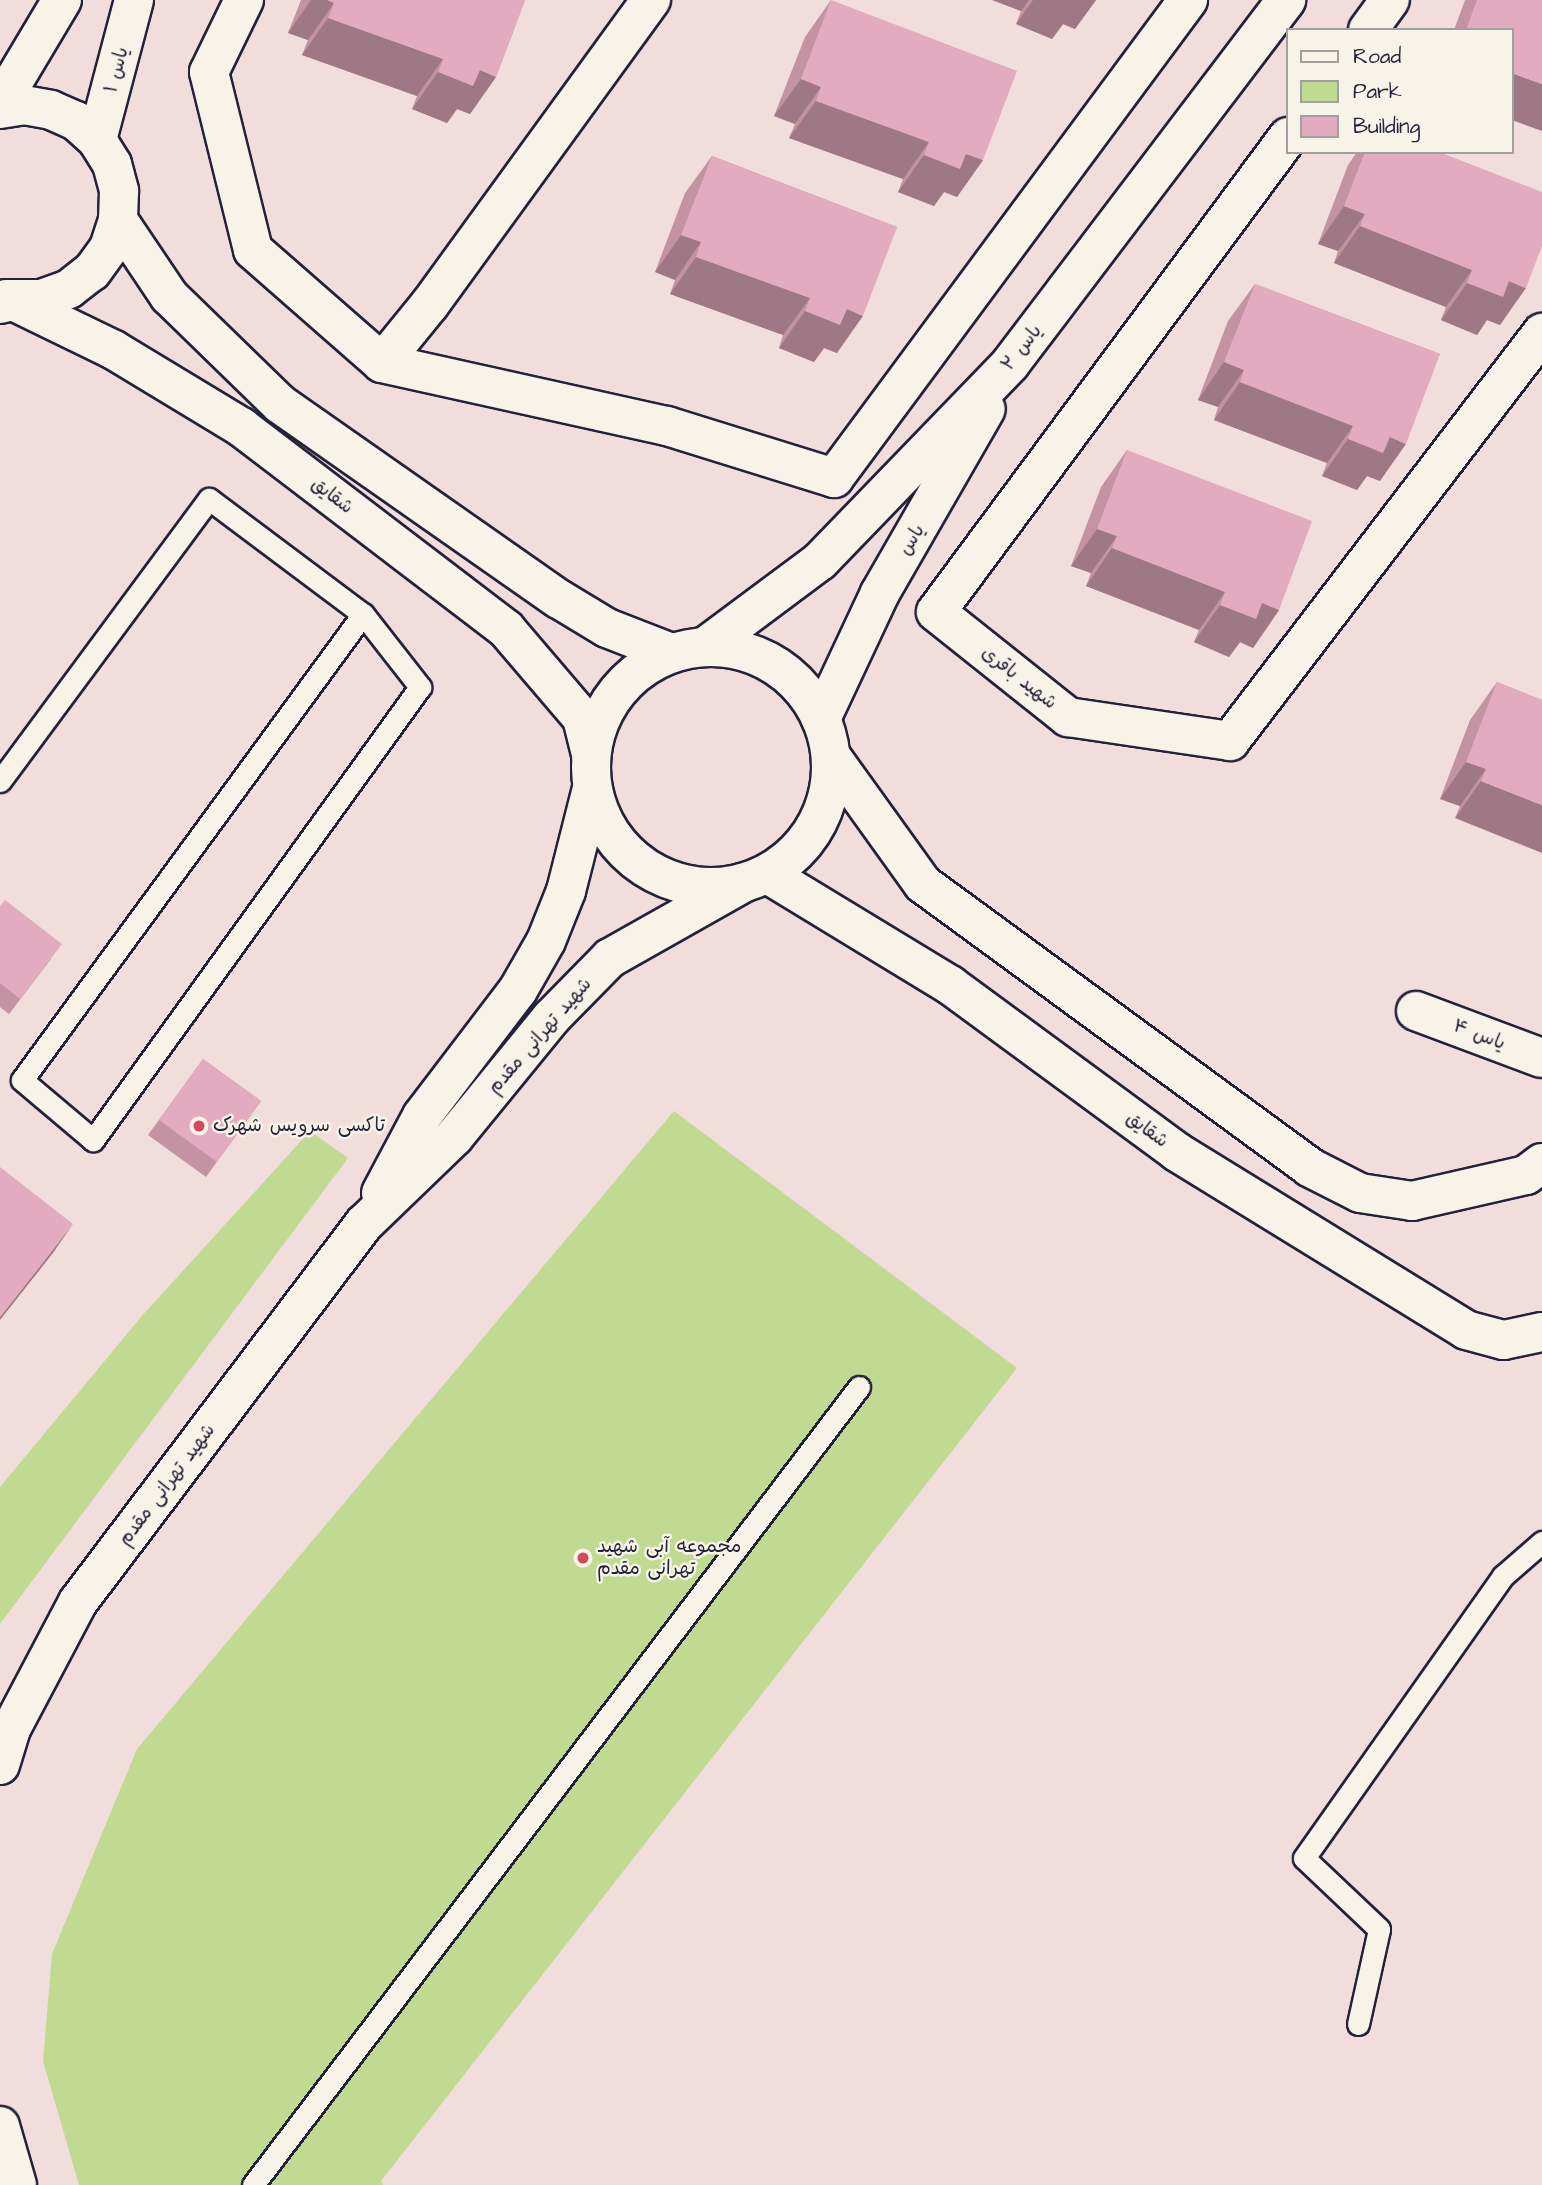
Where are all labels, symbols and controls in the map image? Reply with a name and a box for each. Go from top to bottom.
legend [1286,28,1514,154]
text: Road [1353,42,1401,71]
street label: یاس ۱ [100,45,134,95]
text: Park [1353,77,1402,106]
text: Building [1353,112,1420,141]
street label: یاس ۲ [997,320,1047,376]
street label: شقایق [306,473,358,519]
street label: یاس [894,520,930,560]
street label: شهید باقری [977,641,1061,715]
street label: شهید تهرانی مقدم [483,973,597,1099]
street label: یاس ۴ [1450,1015,1508,1055]
street label: شقایق [1121,1107,1173,1153]
place label: تاکسی سرویس شهرک [213,1115,385,1137]
marker: تاکسی سرویس شهرک [191,1118,207,1134]
street label: شهید تهرانی مقدم [114,1420,220,1550]
place label: مجموعه آبی شهید تهرانی مقدم [597,1536,741,1580]
marker: مجموعه آبی شهید تهرانی مقدم [575,1550,591,1566]

